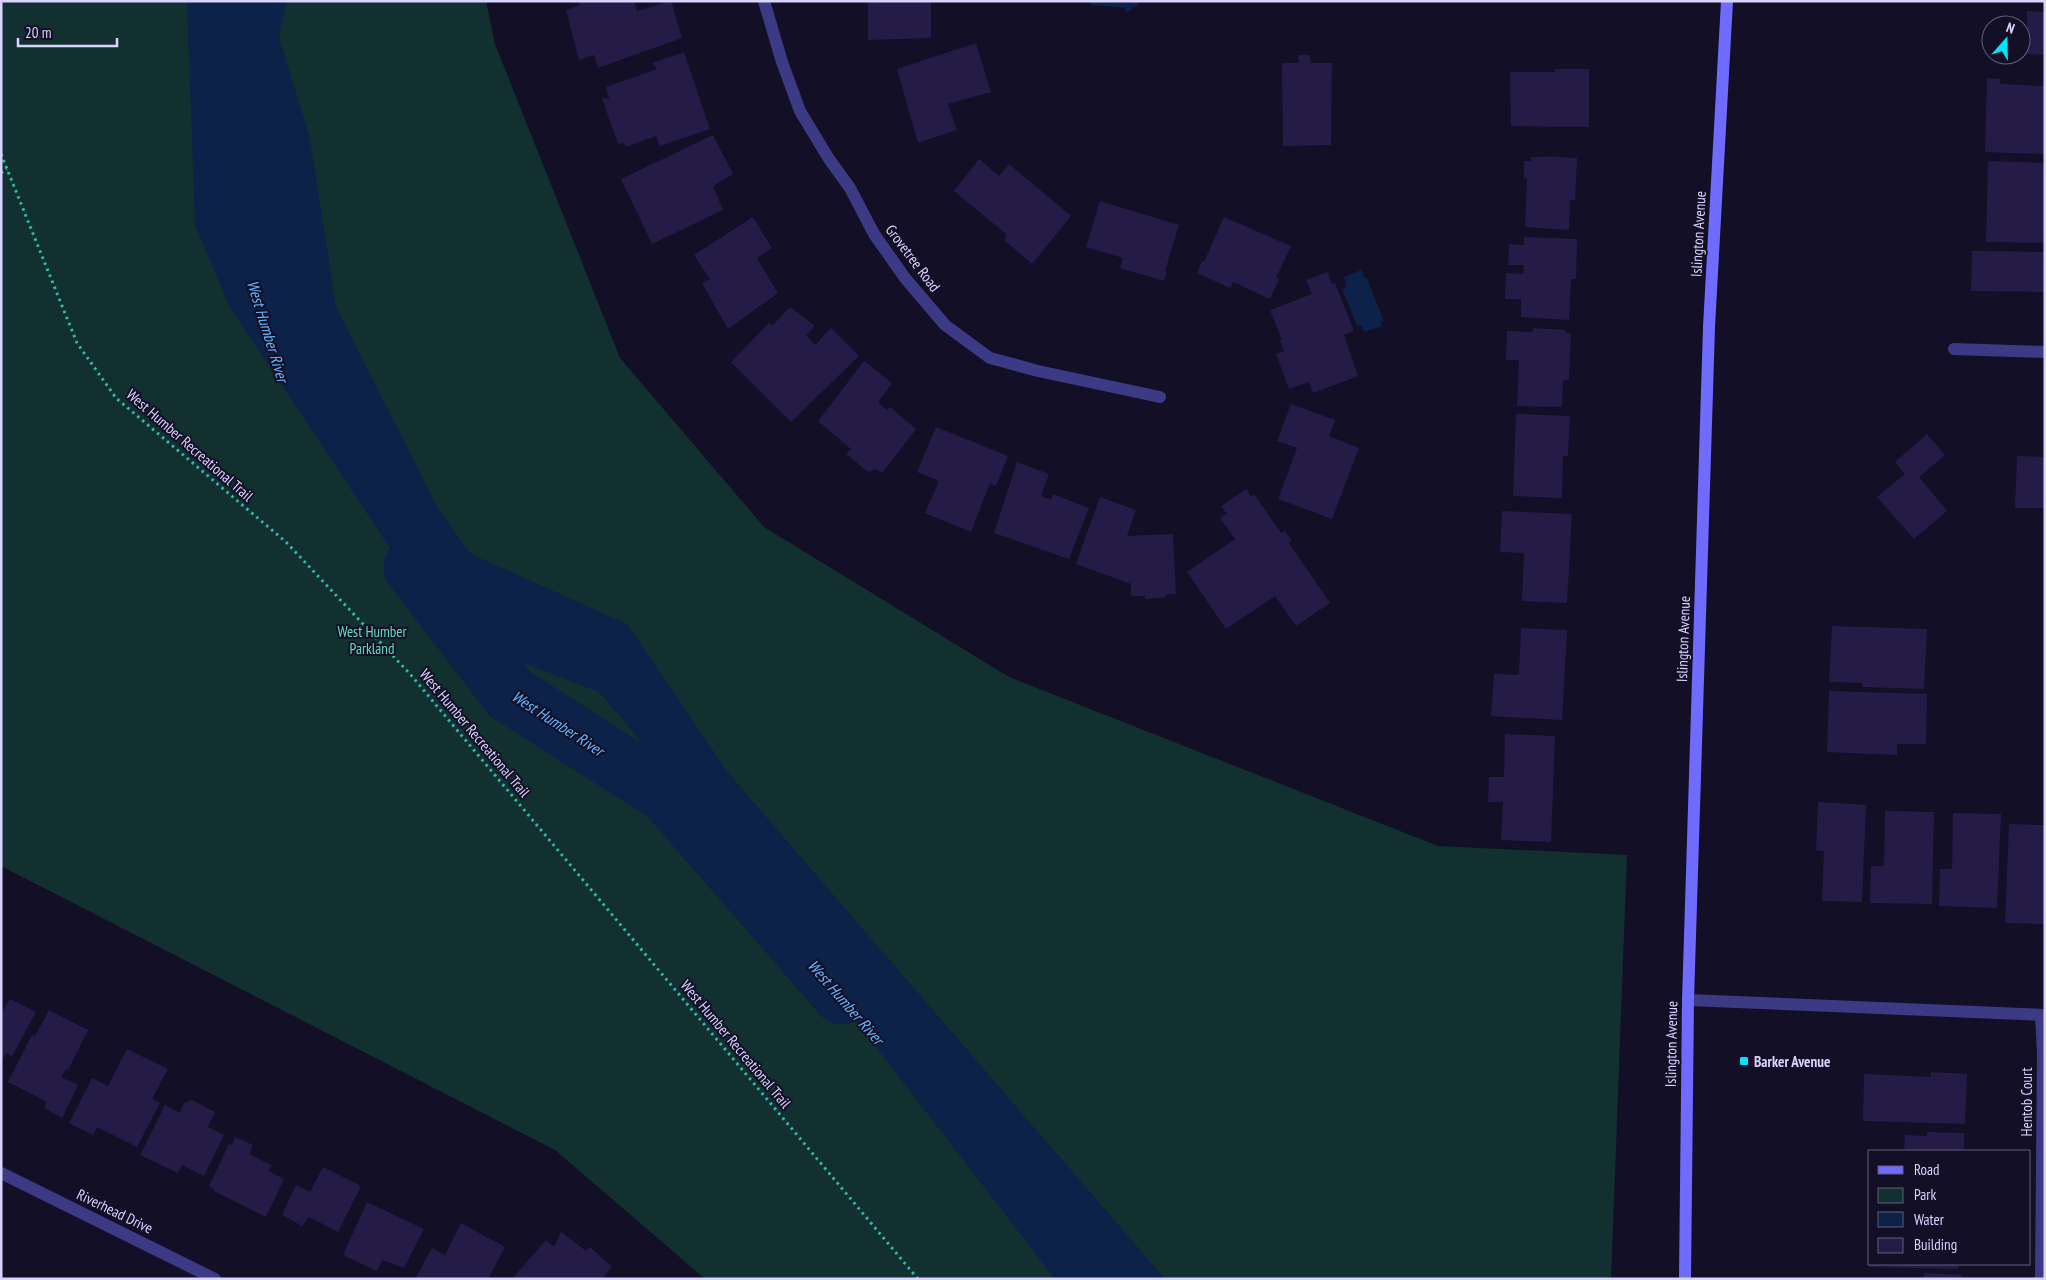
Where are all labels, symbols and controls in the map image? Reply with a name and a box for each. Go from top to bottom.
scale bar [18,15,116,47]
north arrow [1981,15,2031,65]
text: N [2004,18,2017,38]
text: 20 m [25,23,51,42]
street label: Islington Avenue [1686,190,1710,278]
street label: Grovetree Road [882,221,944,295]
water label: West Humber River [243,278,294,387]
street label: West Humber Recreational Trail [123,385,258,506]
street label: Islington Avenue [1672,596,1694,682]
park label: West Humber Parkland [337,622,408,658]
street label: West Humber Recreational Trail [416,665,535,801]
water label: West Humber River [508,686,610,762]
water label: West Humber River [804,956,890,1050]
street label: West Humber Recreational Trail [677,976,796,1112]
street label: Islington Avenue [1661,1001,1681,1087]
place label: Barker Avenue [1754,1052,1830,1071]
marker: Barker Avenue [1738,1055,1750,1067]
street label: Hentob Court [2017,1067,2036,1137]
legend [1868,1150,2031,1265]
text: Road [1914,1160,1940,1179]
street label: Riverhead Drive [74,1184,156,1238]
text: Park [1914,1185,1936,1204]
text: Water [1914,1210,1945,1229]
text: Building [1914,1235,1957,1254]

